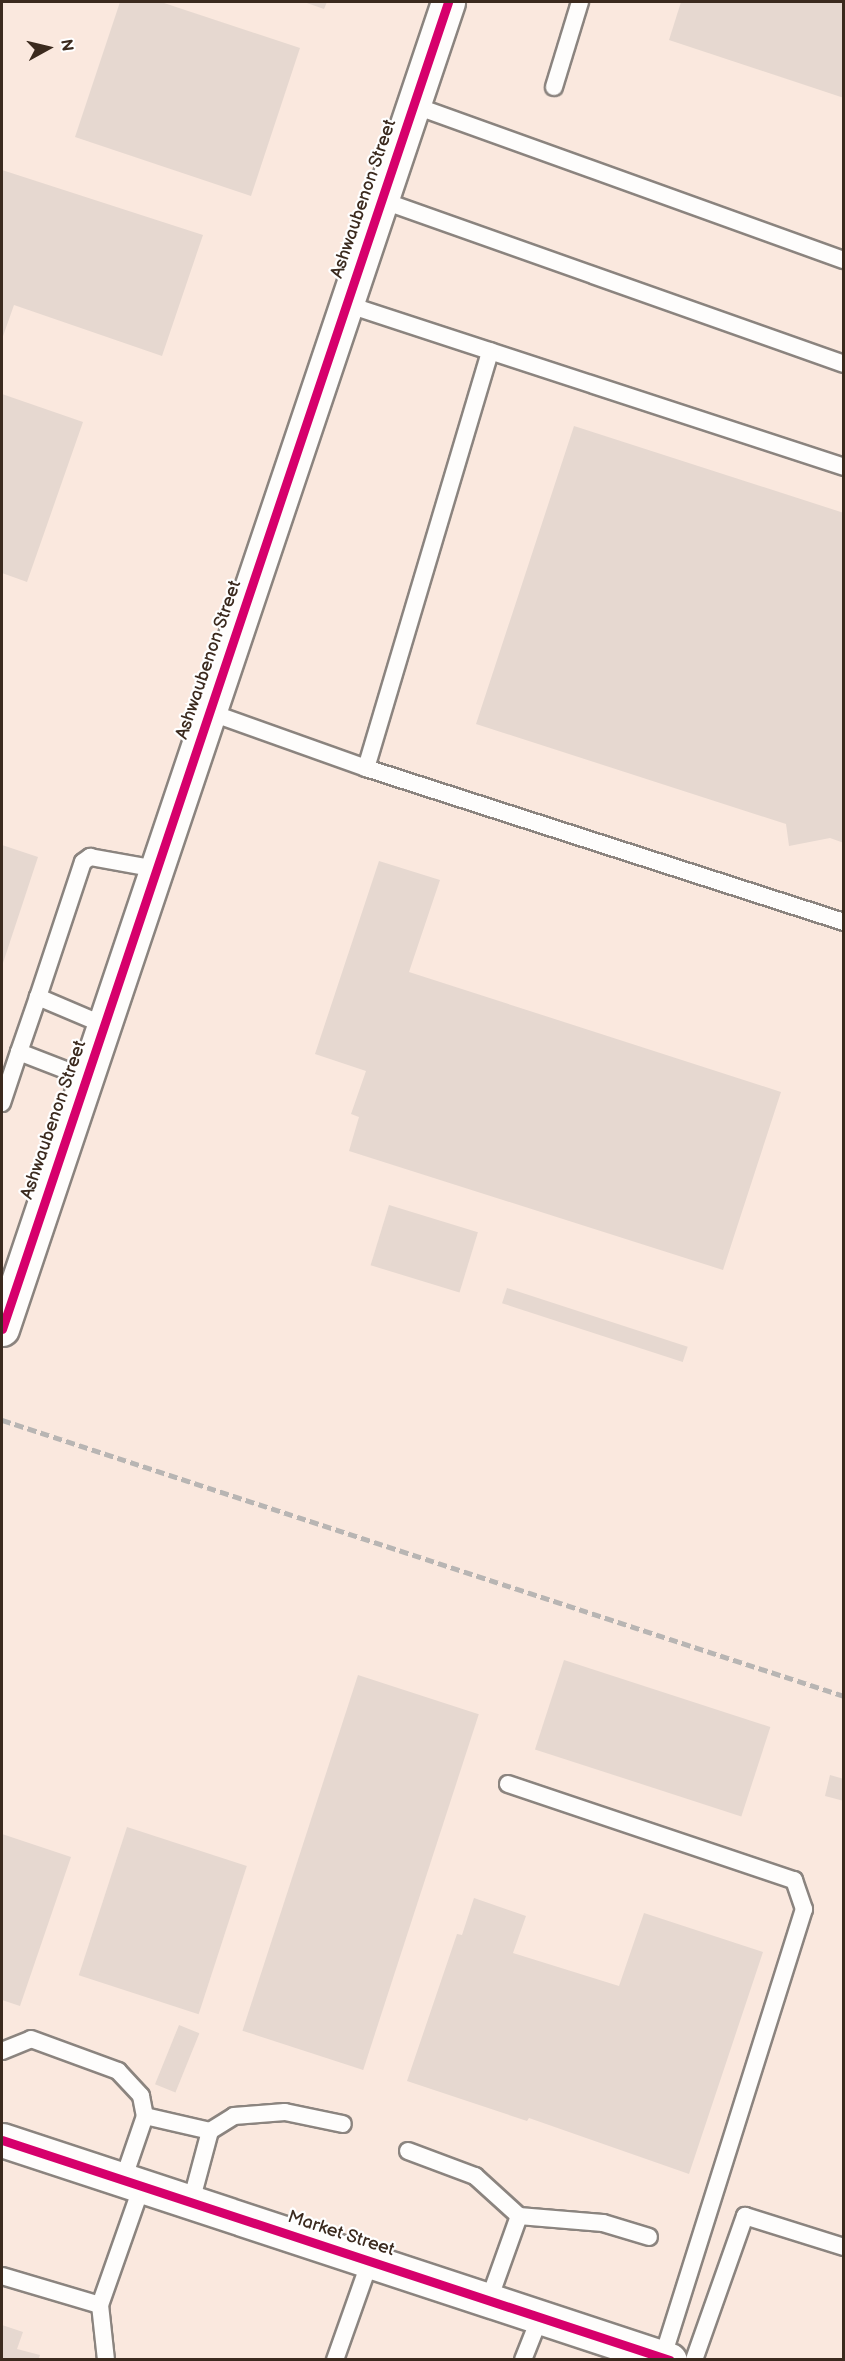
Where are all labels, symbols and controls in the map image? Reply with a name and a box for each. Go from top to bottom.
north arrow [18,18,78,78]
text: N [56,38,77,53]
street label: Ashwaubenon Street [327,117,401,281]
street label: Ashwaubenon Street [172,578,246,742]
street label: Ashwaubenon Street [17,1038,91,1202]
street label: Market Street [285,2207,397,2261]

